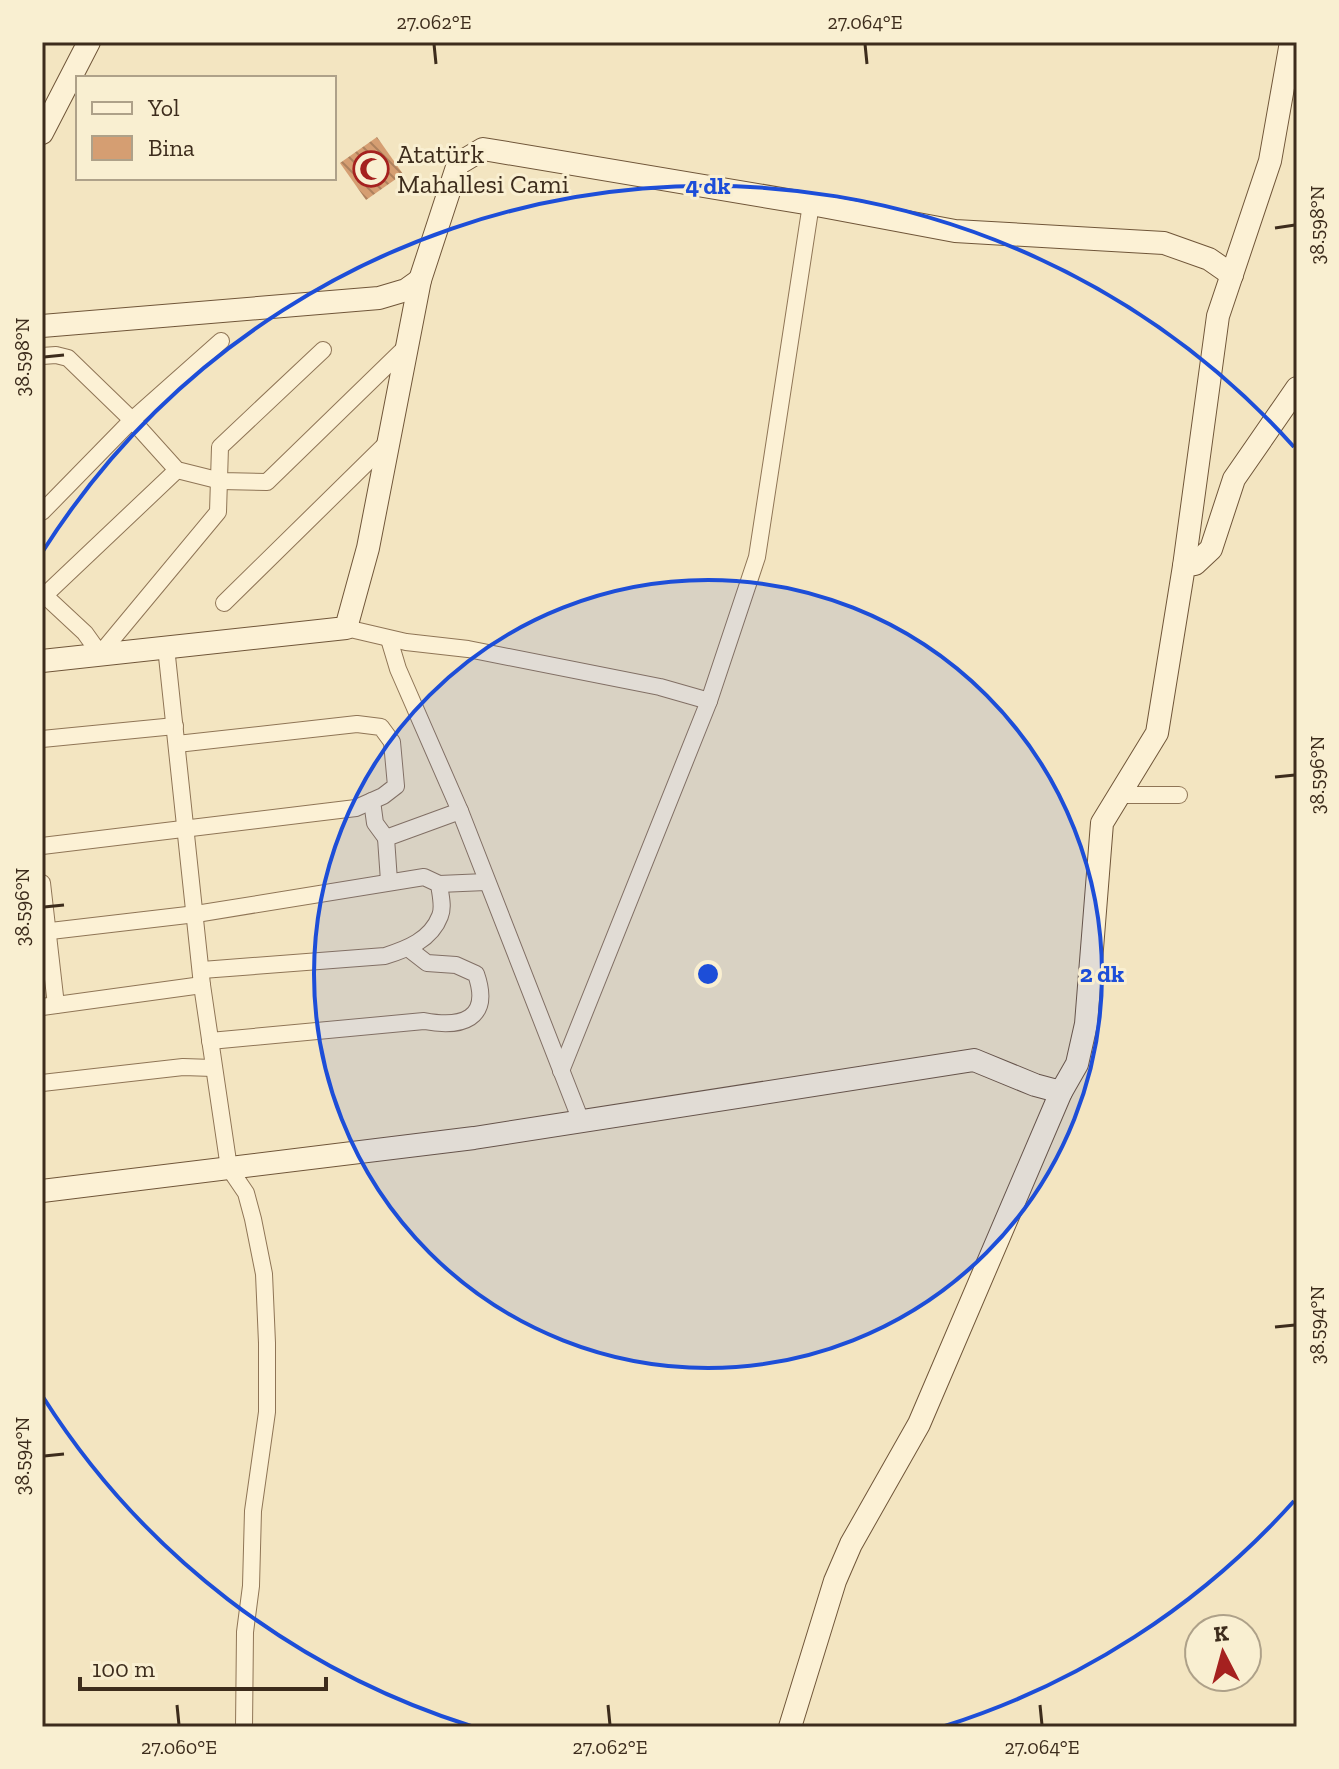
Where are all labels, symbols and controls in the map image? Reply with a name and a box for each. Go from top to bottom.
text: 27.062°E [397,10,471,34]
text: 27.064°E [828,10,902,34]
legend [76,76,336,180]
text: Yol [147,93,180,122]
text: Bina [148,133,195,162]
place label: Atatürk Mahallesi Cami [397,138,569,200]
mosque icon: Atatürk Mahallesi Cami [352,150,390,188]
text: 4 dk [685,171,731,200]
text: 38.598°N [1305,185,1329,264]
text: 38.598°N [10,317,34,396]
text: 38.596°N [1305,735,1329,814]
text: 38.596°N [10,867,34,946]
text: 2 dk [1080,959,1124,988]
centre of rings [694,960,722,988]
text: 38.594°N [1305,1286,1329,1364]
text: 38.594°N [10,1417,34,1495]
north arrow [1183,1613,1263,1693]
text: K [1212,1619,1230,1648]
scale bar [80,1641,326,1691]
text: 100 m [92,1654,155,1683]
text: 27.060°E [141,1735,217,1759]
text: 27.062°E [573,1735,647,1759]
text: 27.064°E [1005,1735,1079,1759]

